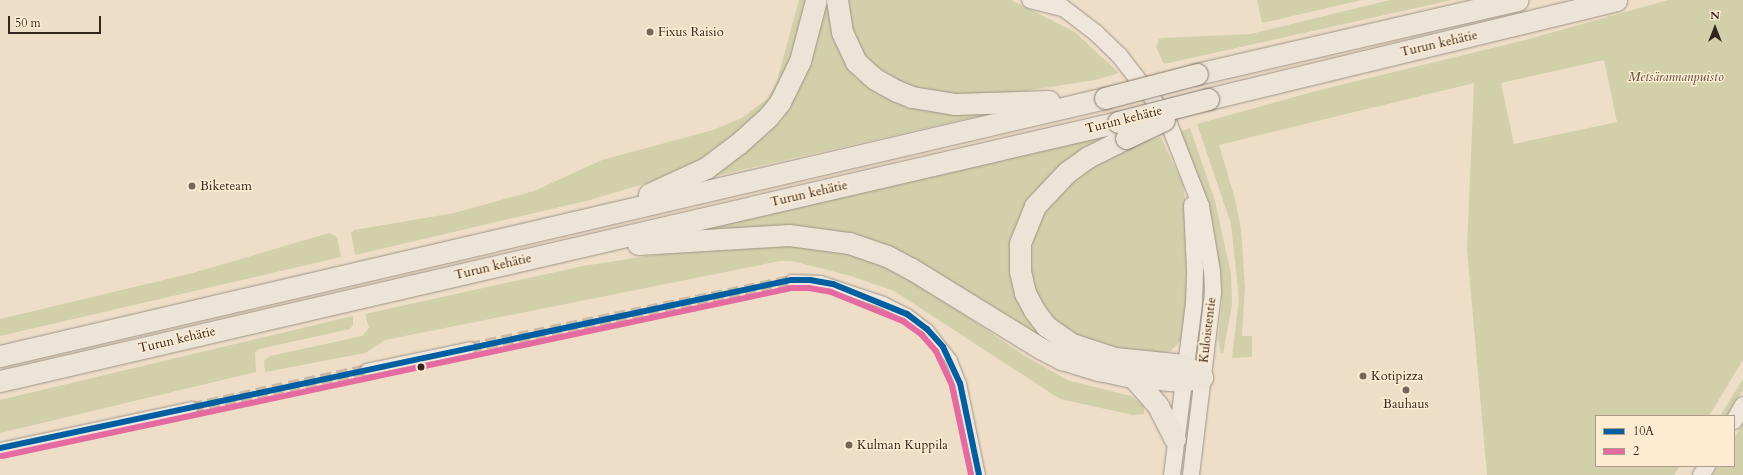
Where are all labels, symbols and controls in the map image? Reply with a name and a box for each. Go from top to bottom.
scale bar [10,8,103,34]
north arrow [1695,8,1735,48]
text: N [1710,8,1720,23]
text: 50 m [15,15,41,31]
place label: Fixus Raisio [658,24,724,40]
marker: Fixus Raisio [645,27,655,37]
street label: Turun kehätie [1399,28,1479,60]
park label: Metsärannanpuisto [1628,69,1724,85]
street label: Turun kehätie [1084,103,1164,137]
place label: Biketeam [200,178,252,194]
street label: Turun kehätie [769,178,849,210]
marker: Biketeam [187,181,197,191]
street label: Turun kehätie [453,251,533,283]
street label: Kuloistentie [1196,296,1220,364]
street label: Turun kehätie [137,324,217,356]
unlabelled marker [416,362,426,372]
place label: Kotipizza [1371,368,1423,384]
marker: Kotipizza [1358,371,1368,381]
marker: Bauhaus [1401,385,1411,395]
place label: Bauhaus [1383,396,1429,412]
legend [1595,415,1735,467]
text: 10A [1633,423,1654,439]
place label: Kulman Kuppila [857,437,948,453]
marker: Kulman Kuppila [844,440,854,450]
text: 2 [1633,443,1639,459]

